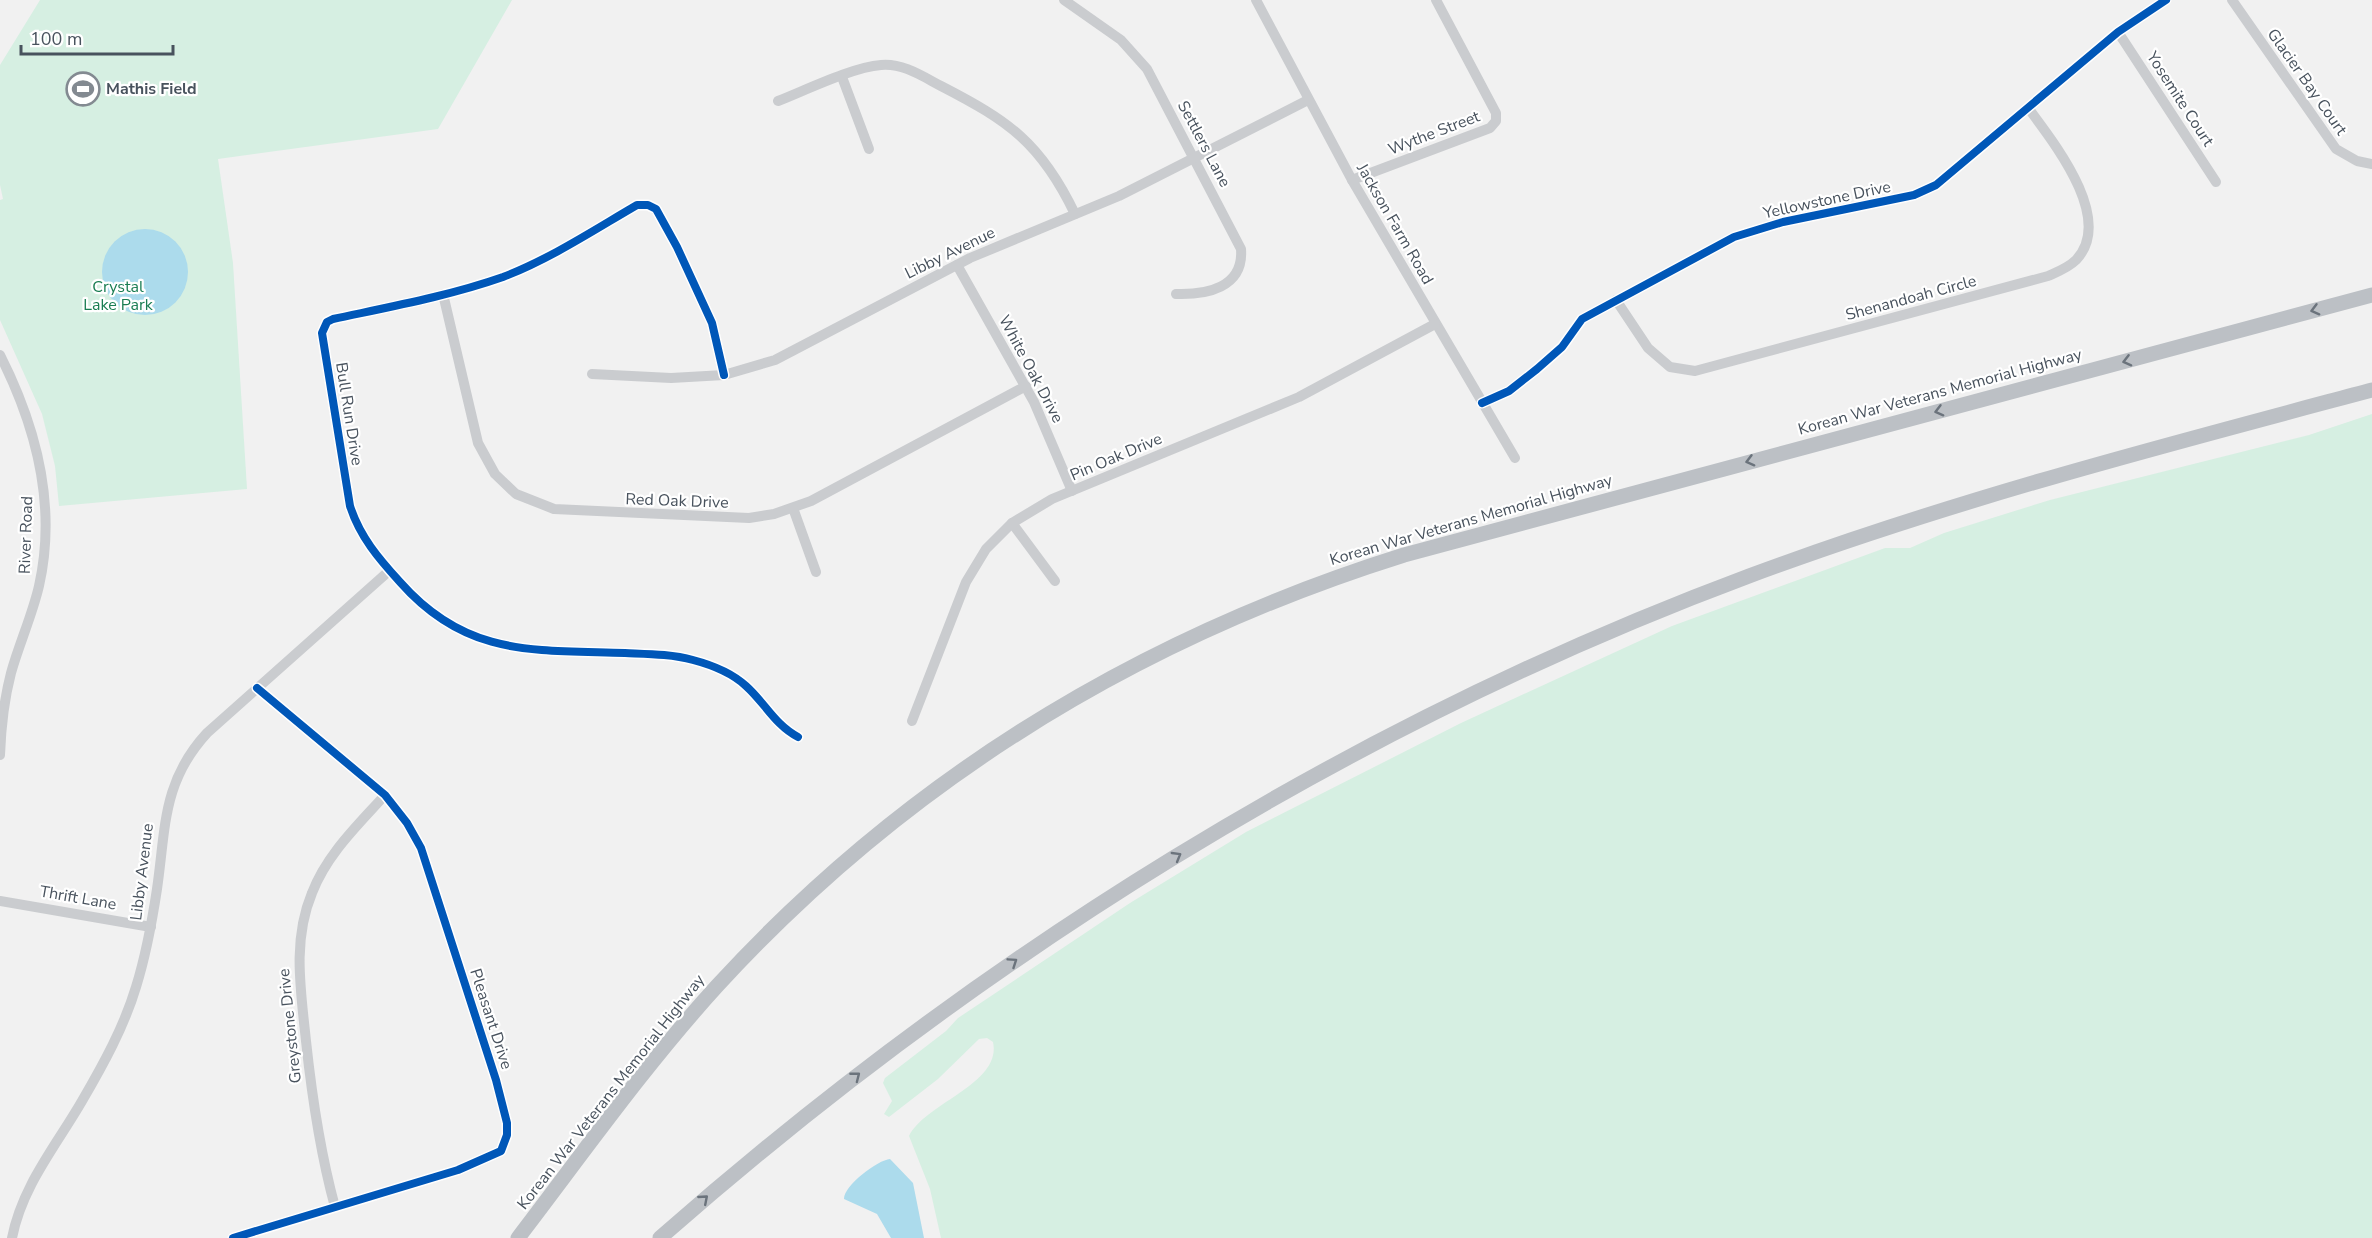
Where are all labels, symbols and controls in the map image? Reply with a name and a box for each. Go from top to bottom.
scale bar [21,18,172,56]
street label: Glacier Bay Court [2262,24,2352,140]
text: 100 m [30,27,82,51]
street label: Yosemite Court [2141,47,2219,151]
sports icon: Mathis Field [65,71,101,107]
place label: Mathis Field [106,78,197,100]
street label: Settlers Lane [1172,97,1236,191]
street label: Wythe Street [1385,105,1483,161]
street label: Jackson Farm Road [1351,159,1439,289]
street label: Yellowstone Drive [1760,176,1893,224]
street label: Libby Avenue [901,222,999,284]
street label: Shenandoah Circle [1843,270,1979,326]
park label: Crystal Lake Park [83,276,154,316]
one-way arrow [2311,303,2321,315]
street label: White Oak Drive [993,311,1069,427]
street label: Korean War Veterans Memorial Highway [1796,343,2085,441]
one-way arrow [2122,353,2132,366]
street label: Bull Run Drive [330,361,368,467]
one-way arrow [1934,403,1944,416]
street label: Pin Oak Drive [1067,428,1165,486]
one-way arrow [1745,454,1756,466]
street label: Korean War Veterans Memorial Highway [1327,469,1616,571]
street label: Red Oak Drive [625,488,729,514]
street label: River Road [14,496,38,574]
street label: Libby Avenue [125,822,159,922]
one-way arrow [1171,852,1181,863]
street label: Thrift Lane [38,880,118,916]
one-way arrow [1007,958,1018,969]
street label: Pleasant Drive [464,966,518,1072]
street label: Greystone Drive [273,967,307,1085]
street label: Korean War Veterans Memorial Highway [512,969,710,1214]
one-way arrow [849,1073,860,1084]
one-way arrow [697,1195,708,1206]

